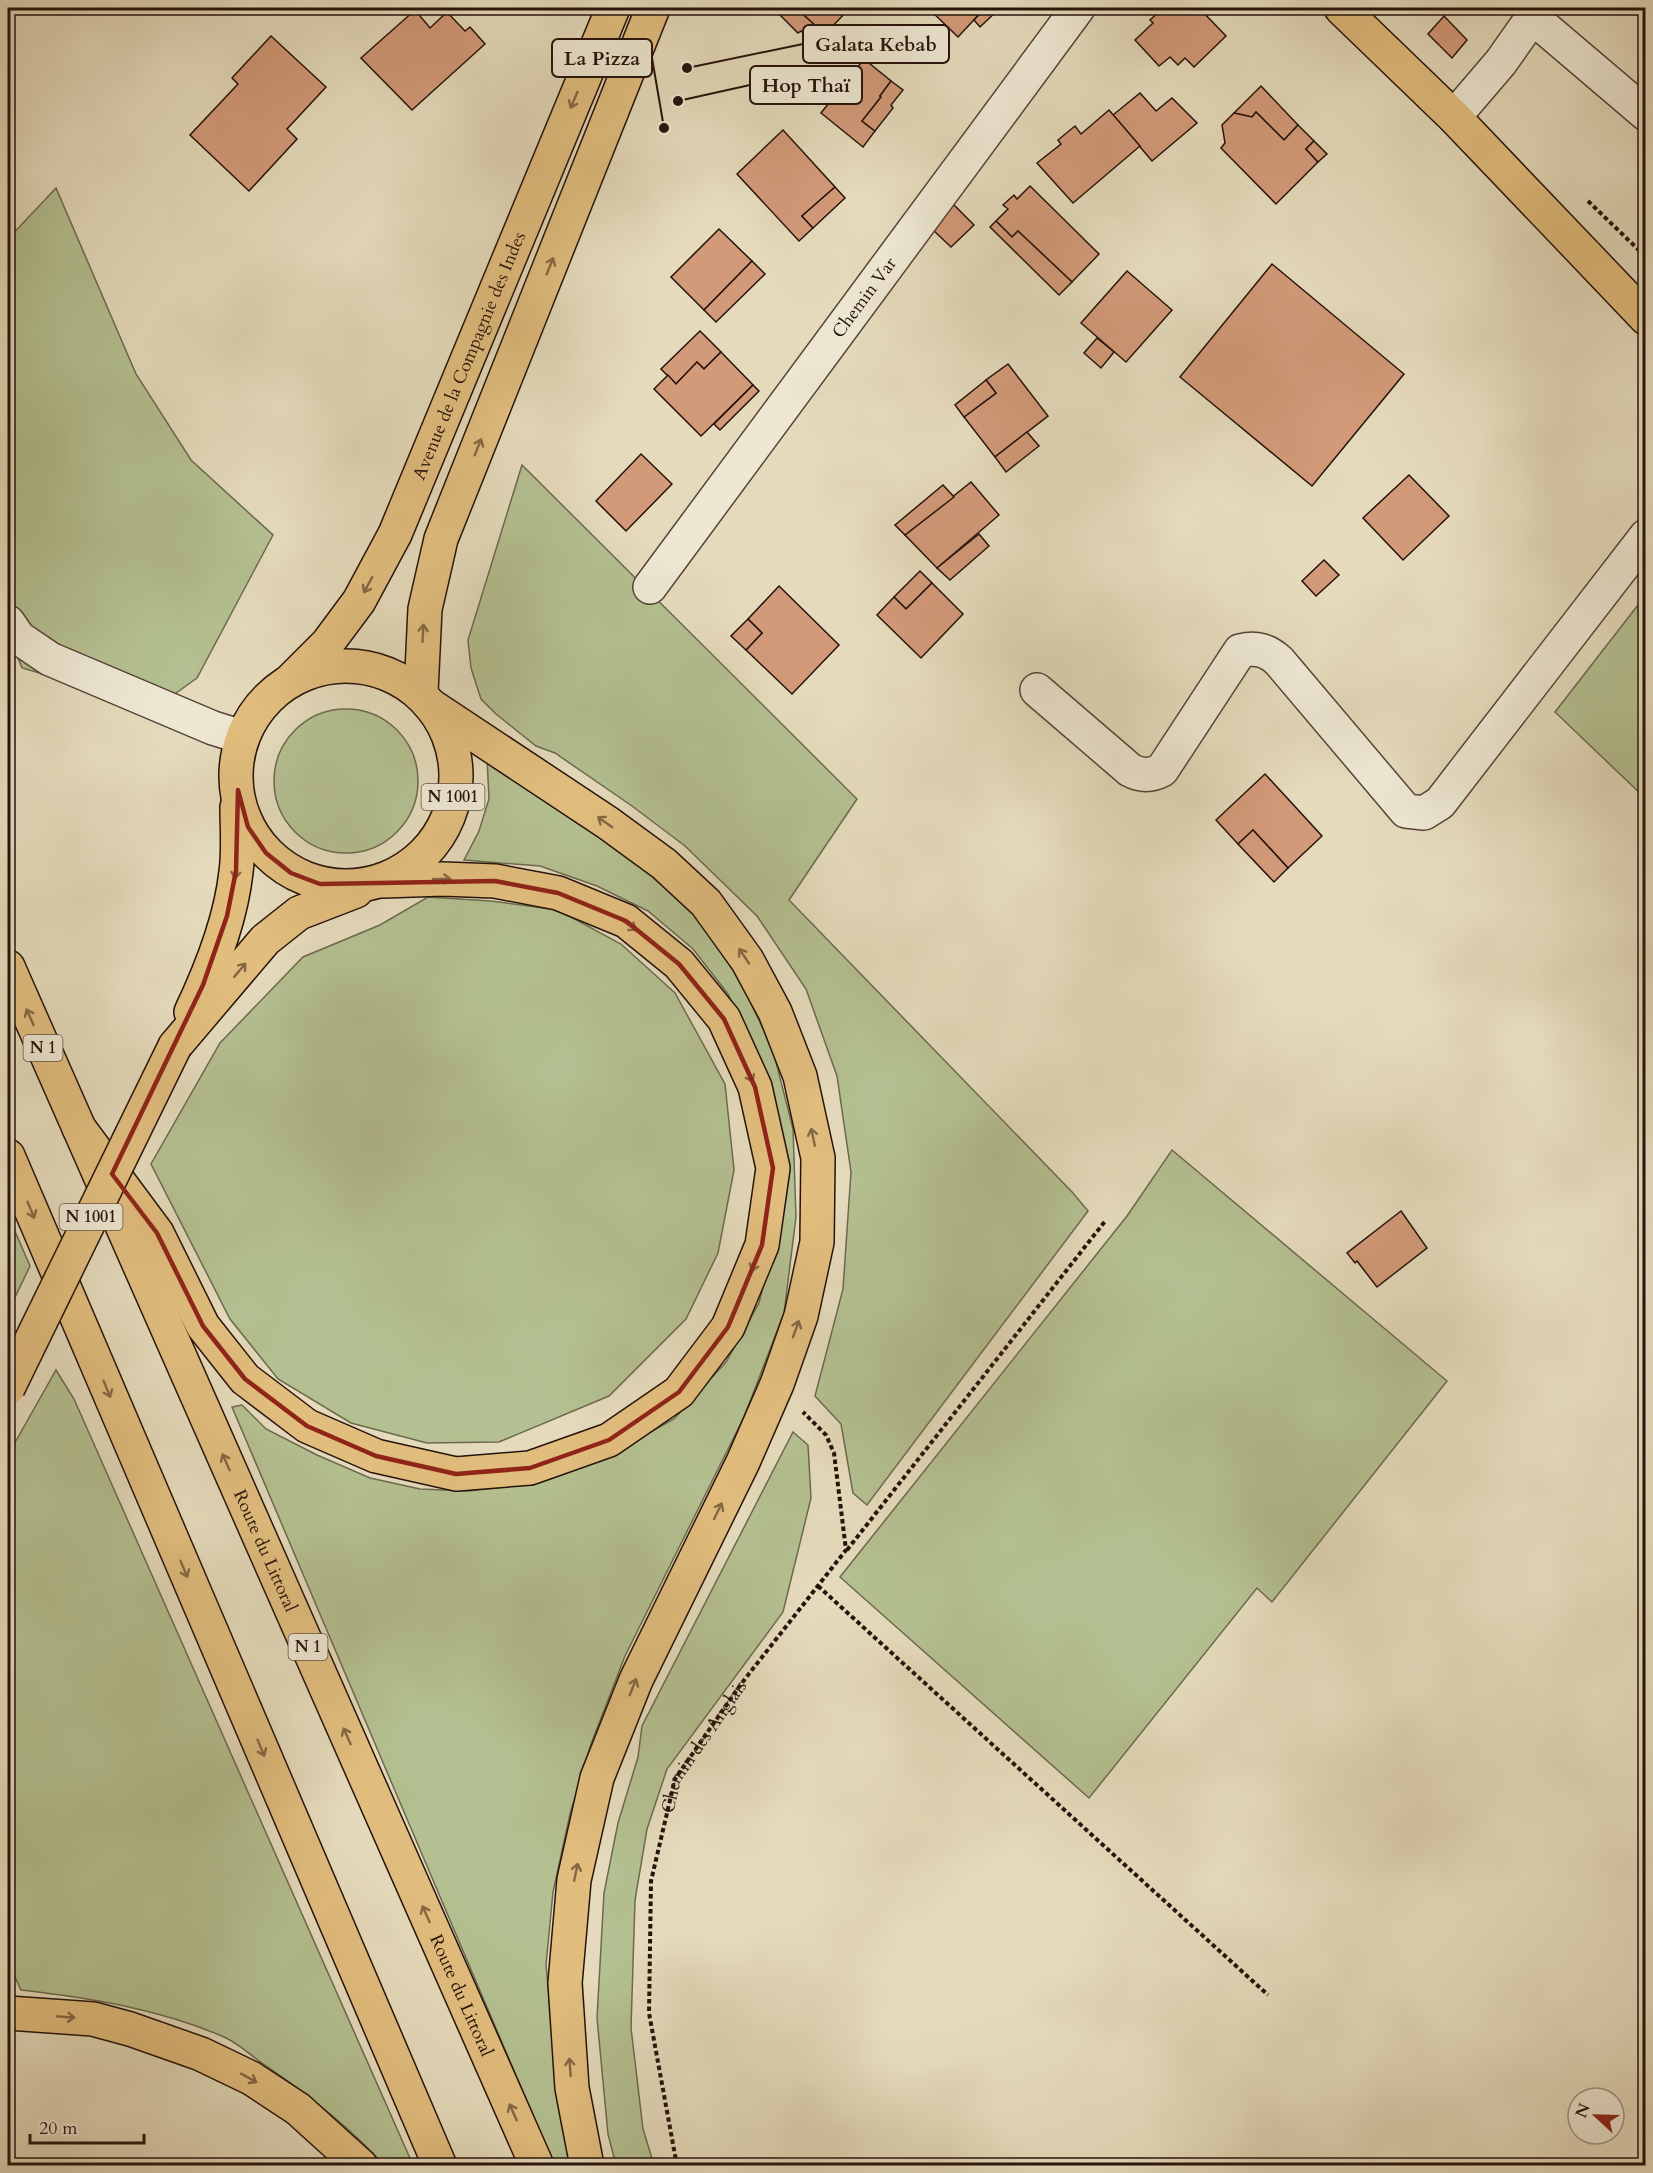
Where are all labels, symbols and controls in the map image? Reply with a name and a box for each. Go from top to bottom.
callout: Galata Kebab [803,25,949,63]
text: Galata Kebab [815,31,937,58]
callout: La Pizza [552,39,652,77]
text: La Pizza [564,45,640,72]
callout: Hop Thaï [750,66,862,104]
text: Hop Thaï [762,72,851,99]
one-way arrow [568,91,579,109]
street label: Avenue de la Compagnie des Indes [406,228,531,484]
street label: Chemin Var [826,252,902,343]
one-way arrow [545,257,556,276]
one-way arrow [473,438,484,457]
one-way arrow [362,576,373,594]
one-way arrow [418,624,429,644]
road number: N 1001 [422,784,484,810]
one-way arrow [598,816,614,828]
one-way arrow [230,859,241,879]
one-way arrow [431,873,451,885]
one-way arrow [620,919,636,931]
one-way arrow [738,948,750,965]
one-way arrow [233,962,246,978]
one-way arrow [23,1009,35,1027]
road number: N 1 [24,1035,63,1061]
one-way arrow [743,1064,755,1082]
one-way arrow [807,1128,818,1147]
one-way arrow [26,1201,37,1219]
road number: N 1001 [60,1204,122,1230]
one-way arrow [749,1253,760,1272]
one-way arrow [792,1320,803,1339]
one-way arrow [102,1380,113,1398]
one-way arrow [220,1453,231,1471]
street label: Route du Littoral [228,1486,304,1616]
one-way arrow [712,1503,724,1520]
one-way arrow [179,1559,190,1577]
road number: N 1 [288,1634,328,1660]
street label: Chemin des Anglais [655,1675,753,1816]
one-way arrow [628,1678,639,1696]
one-way arrow [341,1727,352,1745]
one-way arrow [256,1738,267,1756]
one-way arrow [570,1863,582,1882]
one-way arrow [420,1906,431,1924]
street label: Route du Littoral [424,1930,500,2061]
one-way arrow [55,2012,75,2023]
one-way arrow [565,2057,576,2077]
one-way arrow [240,2072,257,2084]
north arrow [1566,2086,1626,2146]
text: N [1570,2100,1596,2121]
one-way arrow [507,2103,518,2121]
scale bar [30,2107,144,2145]
text: 20 m [39,2116,78,2141]

